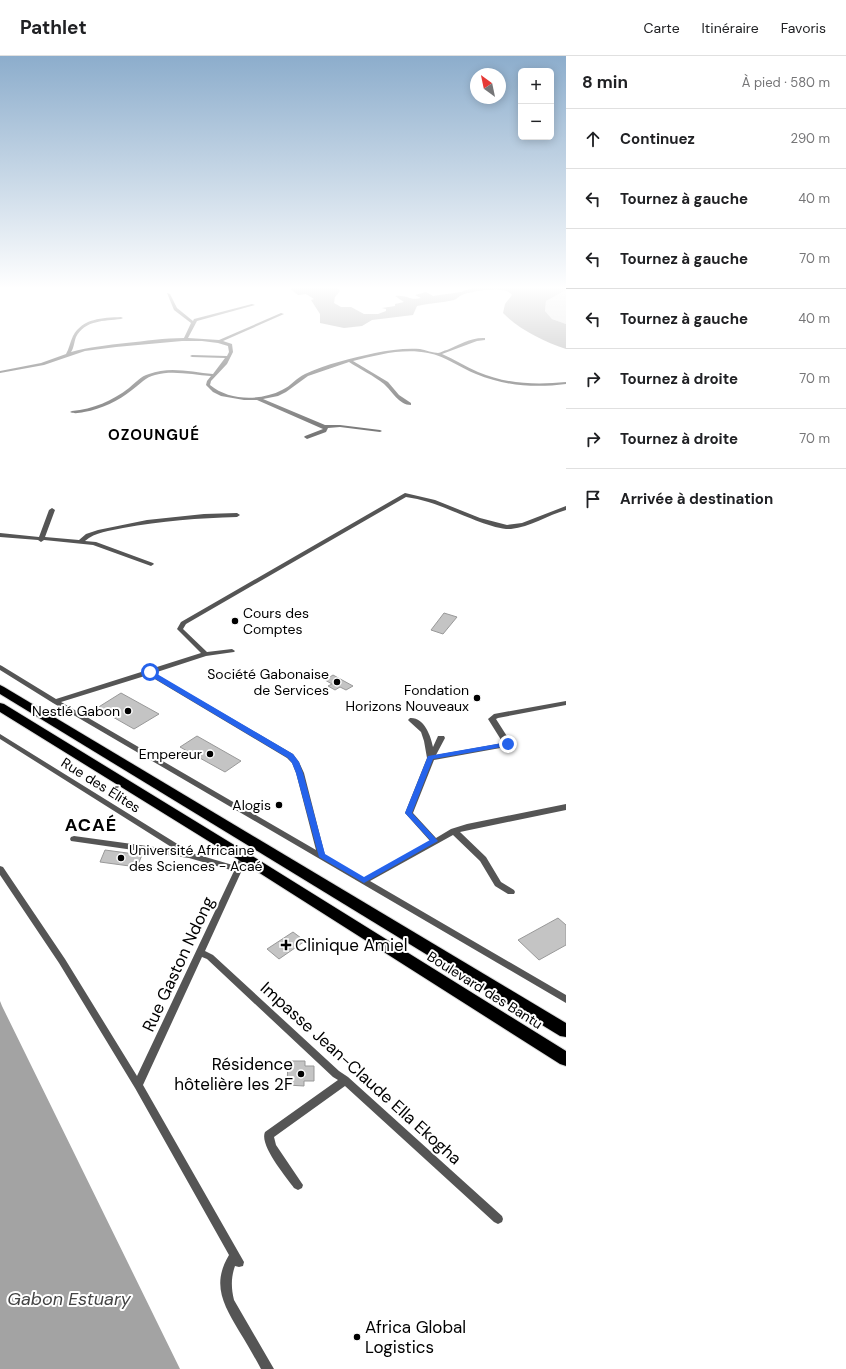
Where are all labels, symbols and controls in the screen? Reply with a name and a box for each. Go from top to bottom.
text: Pathlet [20,15,87,40]
text: Carte [644,19,680,37]
text: Itinéraire [702,19,759,37]
text: Favoris [781,19,826,37]
north arrow [470,68,506,104]
map controls [518,68,554,140]
button: + [518,68,554,104]
text: 8 min [582,71,628,93]
text: À pied · 580 m [742,74,830,91]
button: − [518,104,554,140]
icon: ahead [582,128,604,150]
text: Continuez [620,129,695,149]
text: 290 m [791,130,830,147]
icon: left [582,188,604,210]
text: Tournez à gauche [620,189,748,209]
text: 40 m [798,190,830,207]
icon: left [582,248,604,270]
text: Tournez à gauche [620,249,748,269]
text: 70 m [799,250,830,267]
icon: left [582,308,604,330]
text: Tournez à gauche [620,309,748,329]
text: 40 m [798,310,830,327]
icon: right [582,368,604,390]
text: Tournez à droite [620,369,738,389]
text: 70 m [799,370,830,387]
district label: OZOUNGUÉ [108,425,200,445]
icon: right [582,428,604,450]
text: Tournez à droite [620,429,738,449]
text: 70 m [799,430,830,447]
icon: arrive [582,488,604,510]
text: Arrivée à destination [620,489,773,509]
place label: Cours des Comptes [243,604,309,638]
marker: Cours des Comptes [230,616,240,626]
route start [141,663,159,681]
place label: Société Gabonaise de Services [207,665,329,699]
marker: Société Gabonaise de Services [332,677,342,687]
place label: Fondation Horizons Nouveaux [346,681,469,715]
marker: Fondation Horizons Nouveaux [472,693,482,703]
place label: Nestlé Gabon [32,702,120,720]
marker: Nestlé Gabon [123,706,133,716]
route end [499,735,517,753]
place label: Empereur [139,745,202,763]
marker: Empereur [205,749,215,759]
street label: Rue des Élites [58,753,144,817]
place label: Alogis [232,796,271,814]
marker: Alogis [274,800,284,810]
district label: ACAÉ [65,813,117,837]
place label: Université Africaine des Sciences - Acaé [129,841,263,875]
marker: Université Africaine des Sciences - Acaé [116,853,126,863]
street label: Rue Gaston Ndong [137,892,219,1035]
place label: Clinique Amiel [295,934,407,956]
marker: Clinique Amiel [280,939,292,951]
street label: Boulevard des Bantu [424,947,546,1033]
street label: Impasse Jean-Claude Ella Ekogha [256,977,466,1169]
place label: Résidence hôtelière les 2F [174,1053,293,1095]
marker: Résidence hôtelière les 2F [296,1069,306,1079]
water label: Gabon Estuary [7,1287,132,1311]
place label: Africa Global Logistics [365,1316,466,1358]
marker: Africa Global Logistics [352,1332,362,1342]

